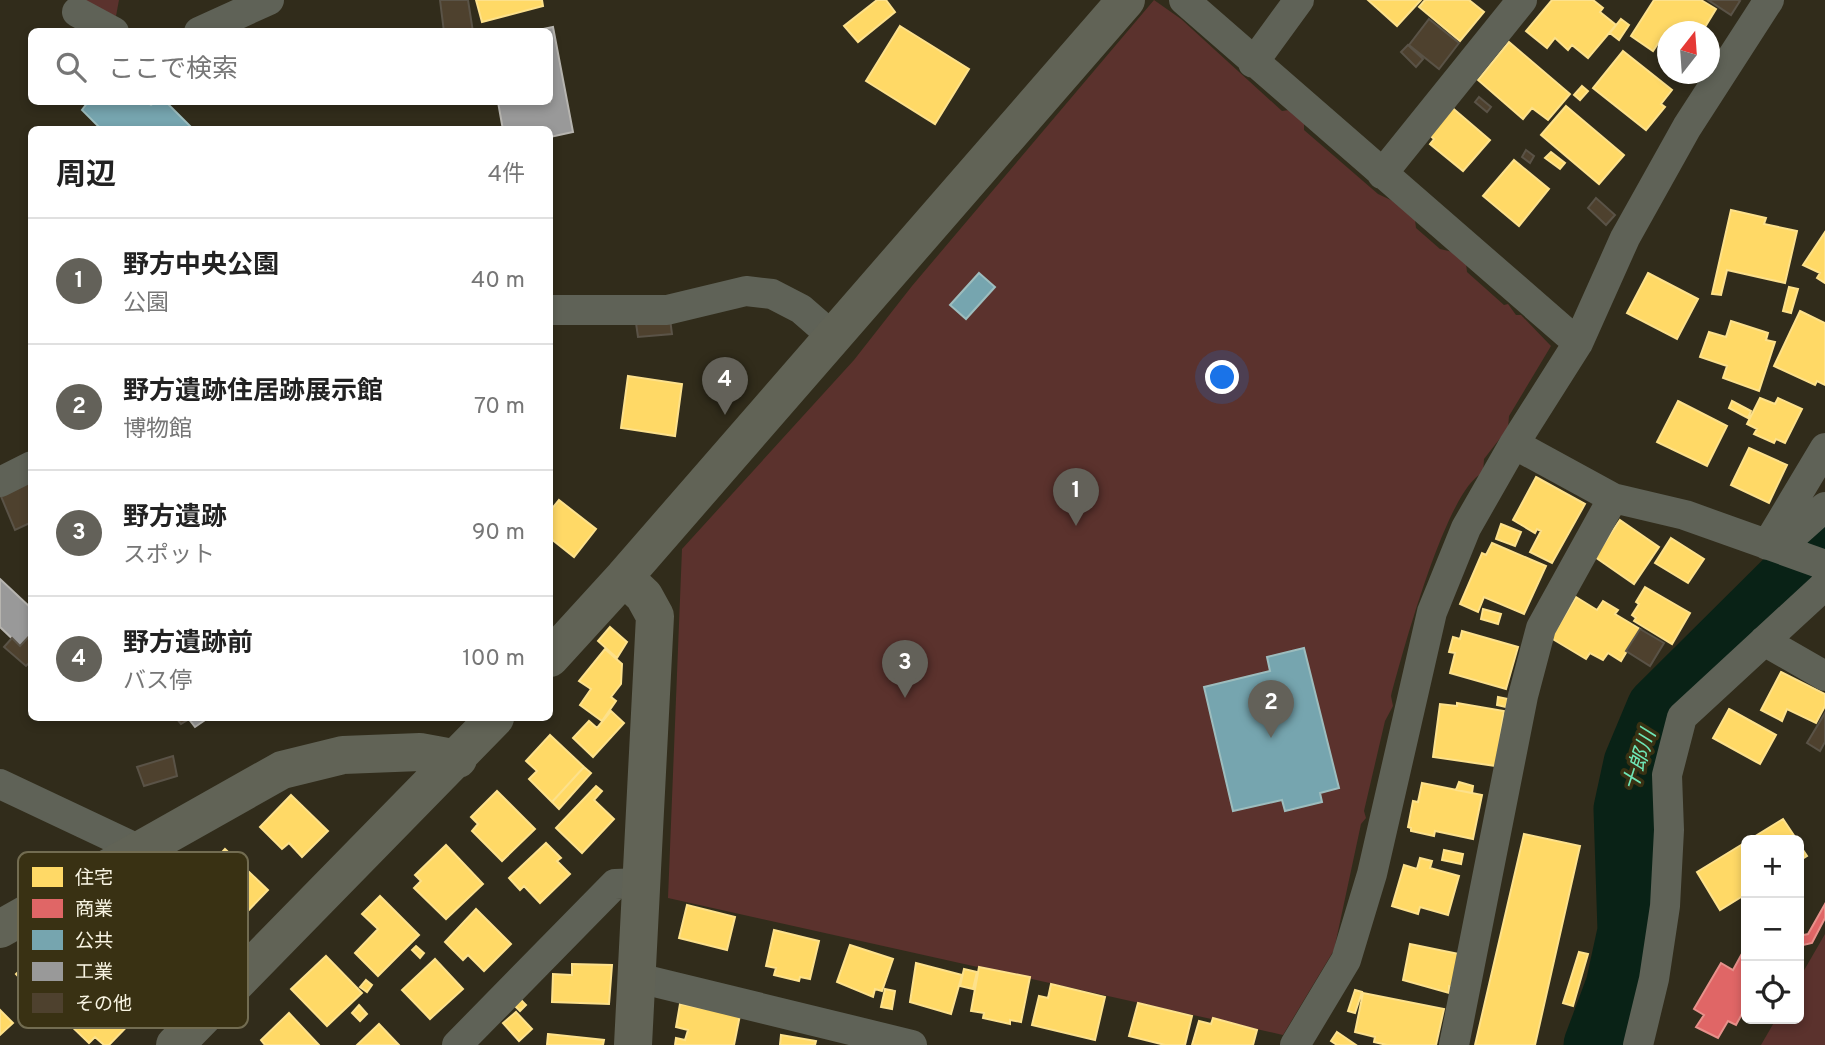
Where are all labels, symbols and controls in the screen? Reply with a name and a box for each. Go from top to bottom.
north arrow [1657,21,1720,84]
search box [28,28,553,105]
icon: search [52,48,90,86]
text: ここで検索 [108,54,238,87]
text: 周辺 [56,158,116,195]
text: 4件 [488,161,525,190]
text: 野方中央公園 [123,250,279,283]
text: 1 [74,267,84,296]
text: 40 m [471,267,525,296]
text: 公園 [123,290,169,319]
pin: 4 [702,357,748,415]
your location [1205,360,1239,394]
text: 野方遺跡住居跡展示館 [123,376,383,409]
text: 2 [72,393,86,422]
text: 70 m [474,393,525,422]
text: 博物館 [123,416,192,445]
pin: 1 [1053,468,1099,526]
text: 野方遺跡 [123,502,227,535]
text: 3 [72,519,86,548]
text: 90 m [472,519,525,548]
text: スポット [123,542,215,571]
text: 野方遺跡前 [123,628,253,661]
pin: 3 [882,640,928,698]
text: 4 [72,645,86,674]
text: 100 m [462,645,525,674]
text: バス停 [123,668,192,697]
pin: 2 [1248,680,1294,738]
water label: 十郎川 [1618,724,1664,795]
map controls [1741,835,1804,1024]
button: + [1741,835,1804,898]
legend [18,852,248,1028]
text: 住宅 [75,867,113,891]
text: 商業 [75,898,113,922]
button: − [1741,898,1804,961]
text: 公共 [75,930,113,954]
text: 工業 [75,961,113,985]
button: locate [1741,961,1804,1024]
text: その他 [75,993,132,1017]

